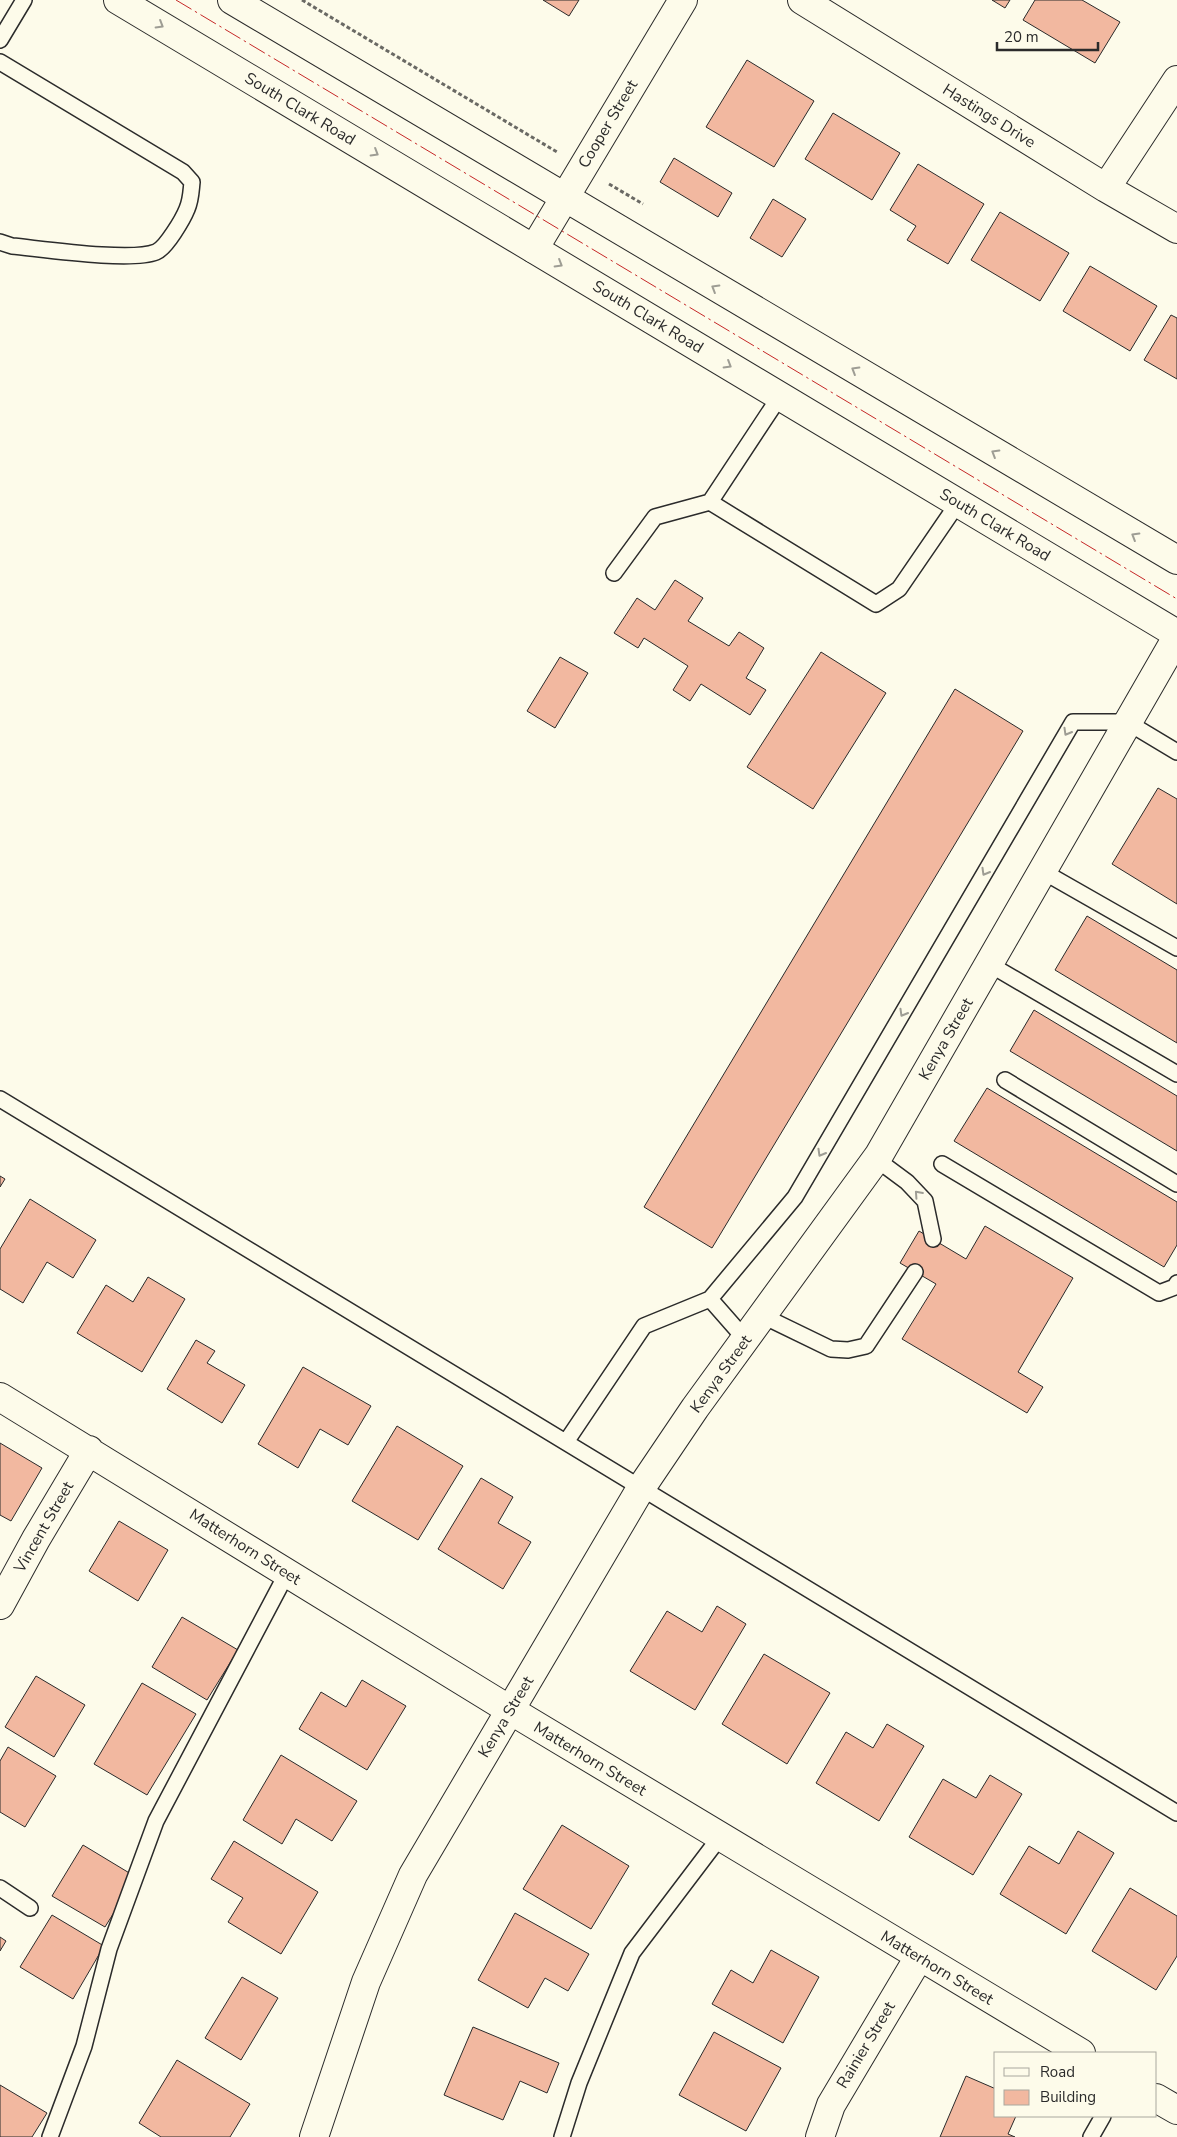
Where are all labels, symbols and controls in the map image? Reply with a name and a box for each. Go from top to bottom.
one-way arrow [154,19,163,29]
scale bar [997,20,1098,52]
text: 20 m [1004,27,1039,47]
street label: South Clark Road [241,67,359,151]
street label: Cooper Street [573,75,643,172]
street label: Hastings Drive [938,79,1040,153]
one-way arrow [369,147,378,157]
one-way arrow [553,257,562,267]
street label: South Clark Road [589,275,707,359]
one-way arrow [712,284,721,294]
one-way arrow [723,359,732,369]
one-way arrow [852,367,861,377]
one-way arrow [992,449,1001,459]
street label: South Clark Road [936,483,1054,567]
one-way arrow [1131,532,1140,542]
one-way arrow [1063,727,1073,736]
one-way arrow [981,867,991,876]
street label: Kenya Street [914,993,979,1084]
one-way arrow [899,1007,909,1016]
one-way arrow [817,1148,827,1157]
one-way arrow [915,1191,924,1200]
street label: Kenya Street [685,1330,757,1418]
street label: Vincent Street [8,1477,79,1578]
street label: Matterhorn Street [185,1504,305,1590]
street label: Kenya Street [473,1672,539,1762]
street label: Matterhorn Street [530,1717,651,1802]
street label: Matterhorn Street [877,1926,998,2011]
street label: Rainier Street [831,1997,901,2093]
legend [994,2052,1157,2117]
text: Road [1040,2062,1075,2082]
text: Building [1040,2087,1096,2107]

